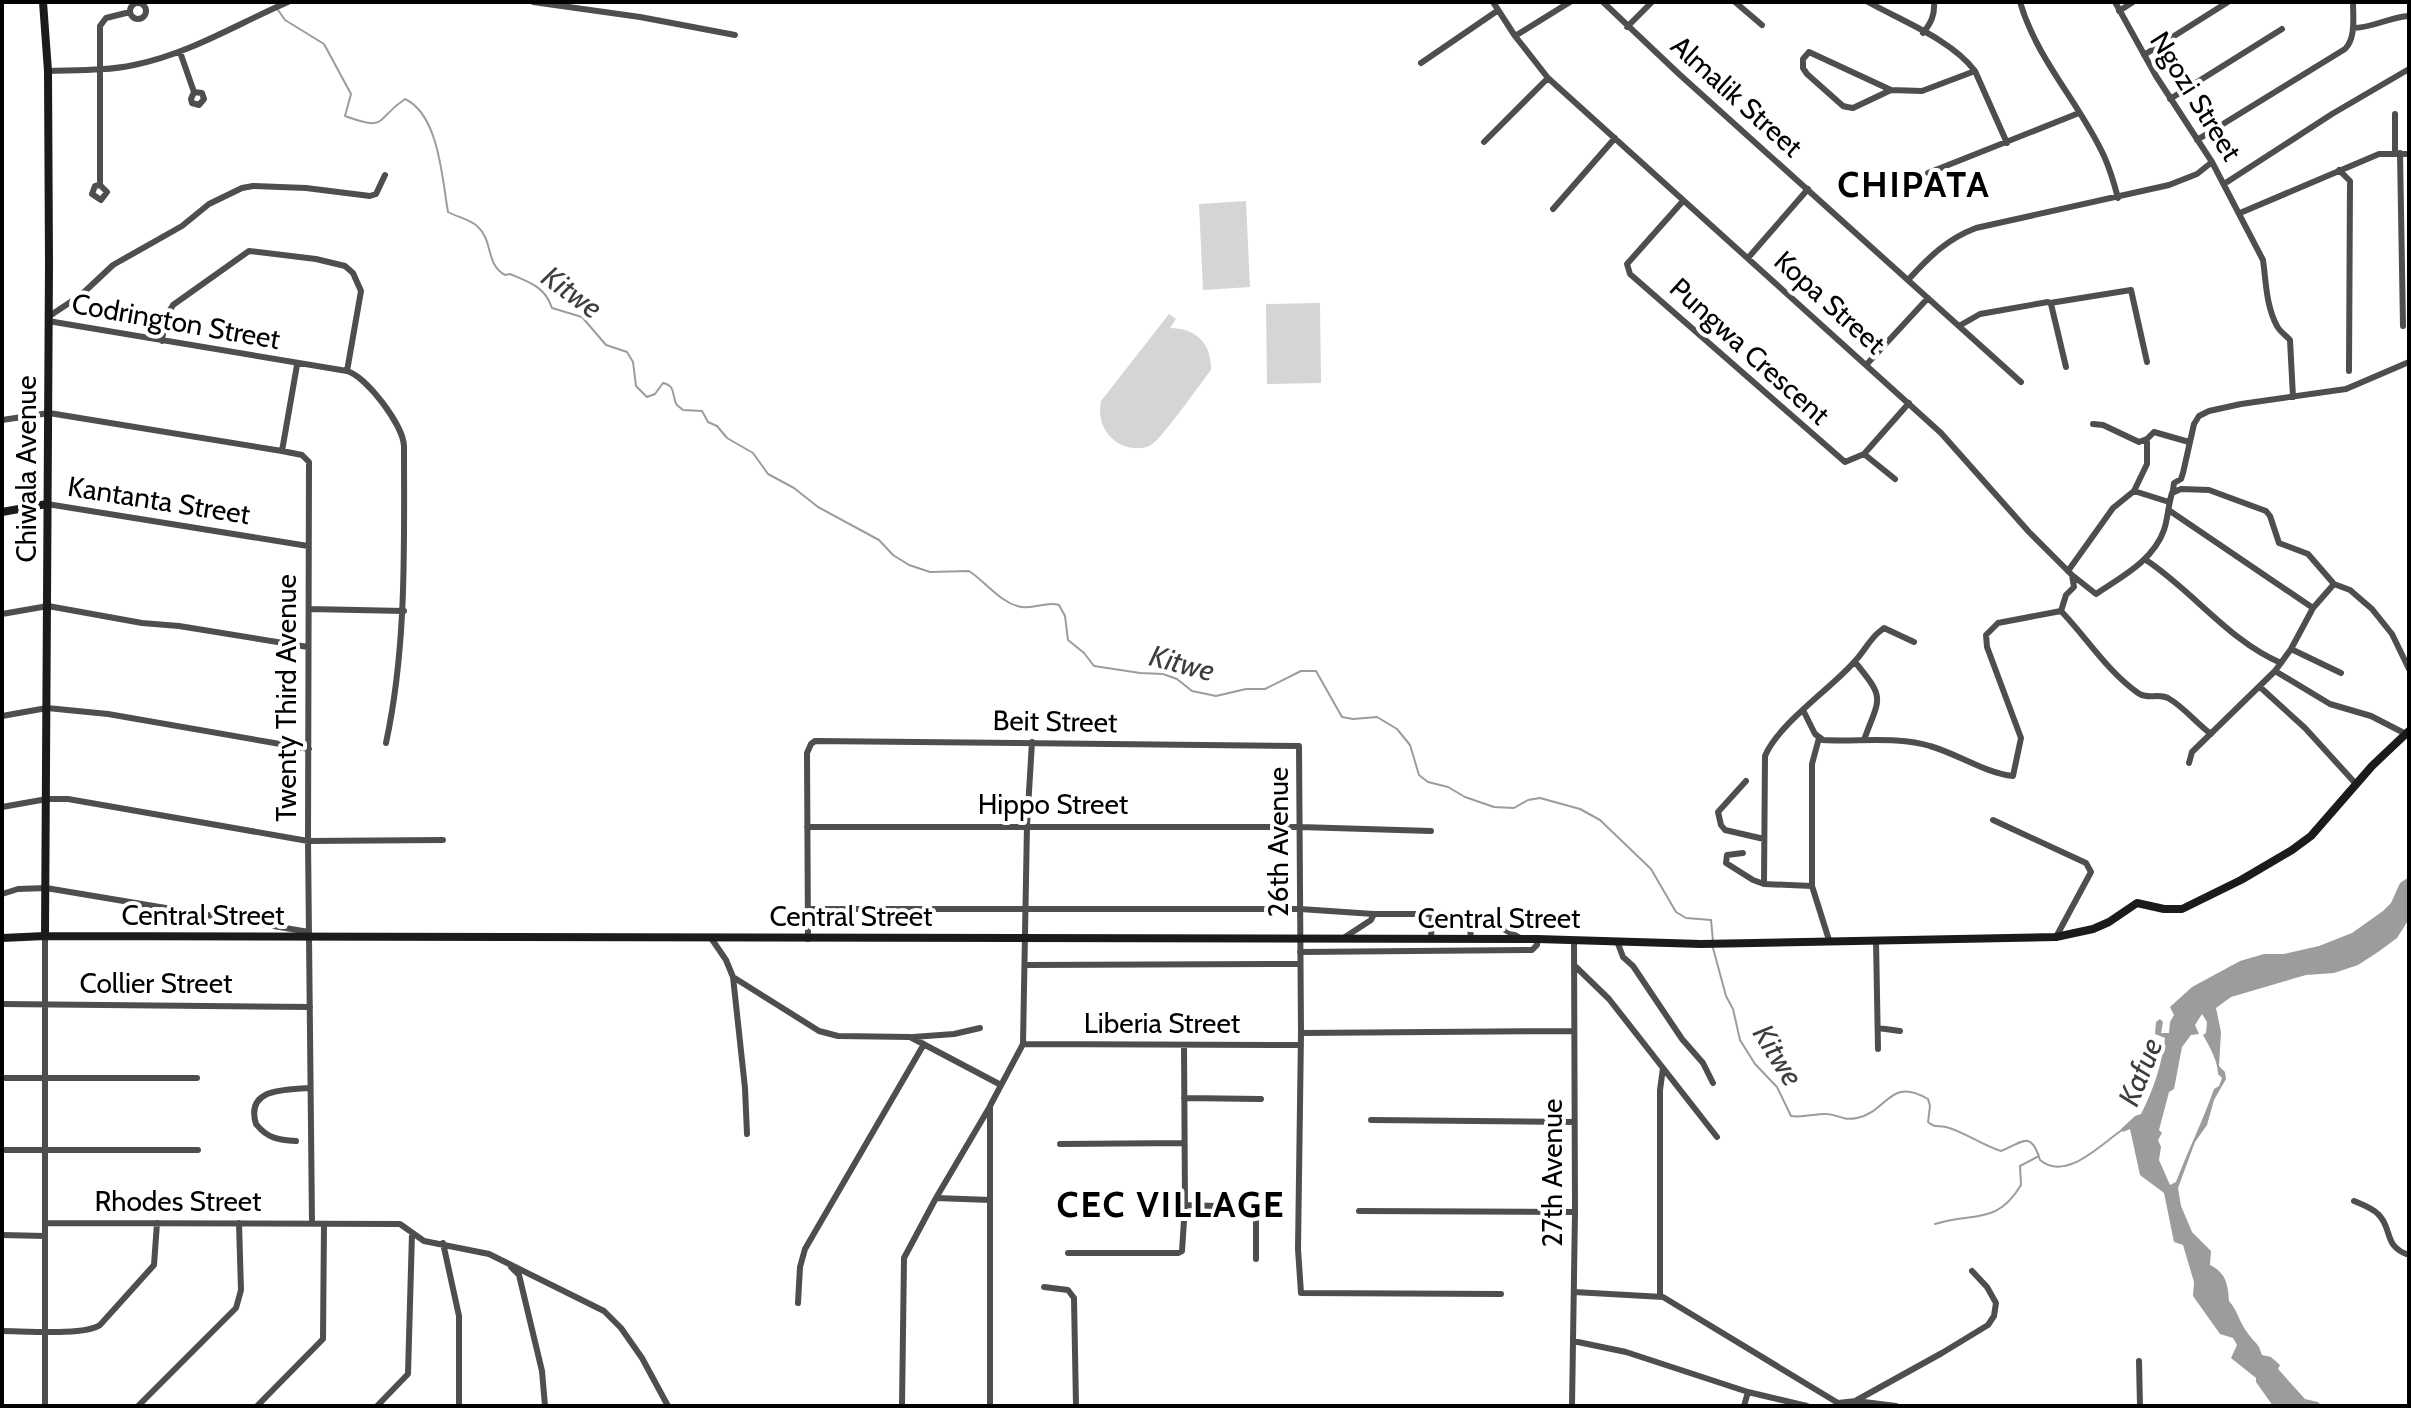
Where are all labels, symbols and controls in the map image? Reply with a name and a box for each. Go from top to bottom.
street label: Ngozi Street [2143,25,2249,167]
street label: Almalik Street [1664,28,1810,164]
district label: CHIPATA [1837,162,1991,206]
street label: Kopa Street [1767,243,1893,361]
water label: Kitwe [534,258,610,326]
street label: Pungwa Crescent [1663,270,1837,432]
street label: Codrington Street [69,286,283,356]
street label: Chiwala Avenue [9,375,43,563]
street label: Kantanta Street [65,469,253,531]
street label: Twenty Third Avenue [269,574,303,822]
water label: Kitwe [1145,637,1219,689]
street label: Beit Street [992,703,1118,739]
street label: 26th Avenue [1261,767,1295,917]
street label: Hippo Street [978,787,1128,821]
street label: Central Street [121,898,285,932]
street label: Central Street [769,899,933,933]
street label: Central Street [1417,901,1581,935]
street label: Collier Street [80,966,232,1000]
street label: Liberia Street [1084,1006,1240,1040]
water label: Kitwe [1745,1017,1811,1093]
water label: Kafue [2110,1032,2170,1111]
street label: 27th Avenue [1535,1099,1569,1247]
district label: CEC VILLAGE [1057,1182,1285,1226]
street label: Rhodes Street [94,1184,262,1218]

